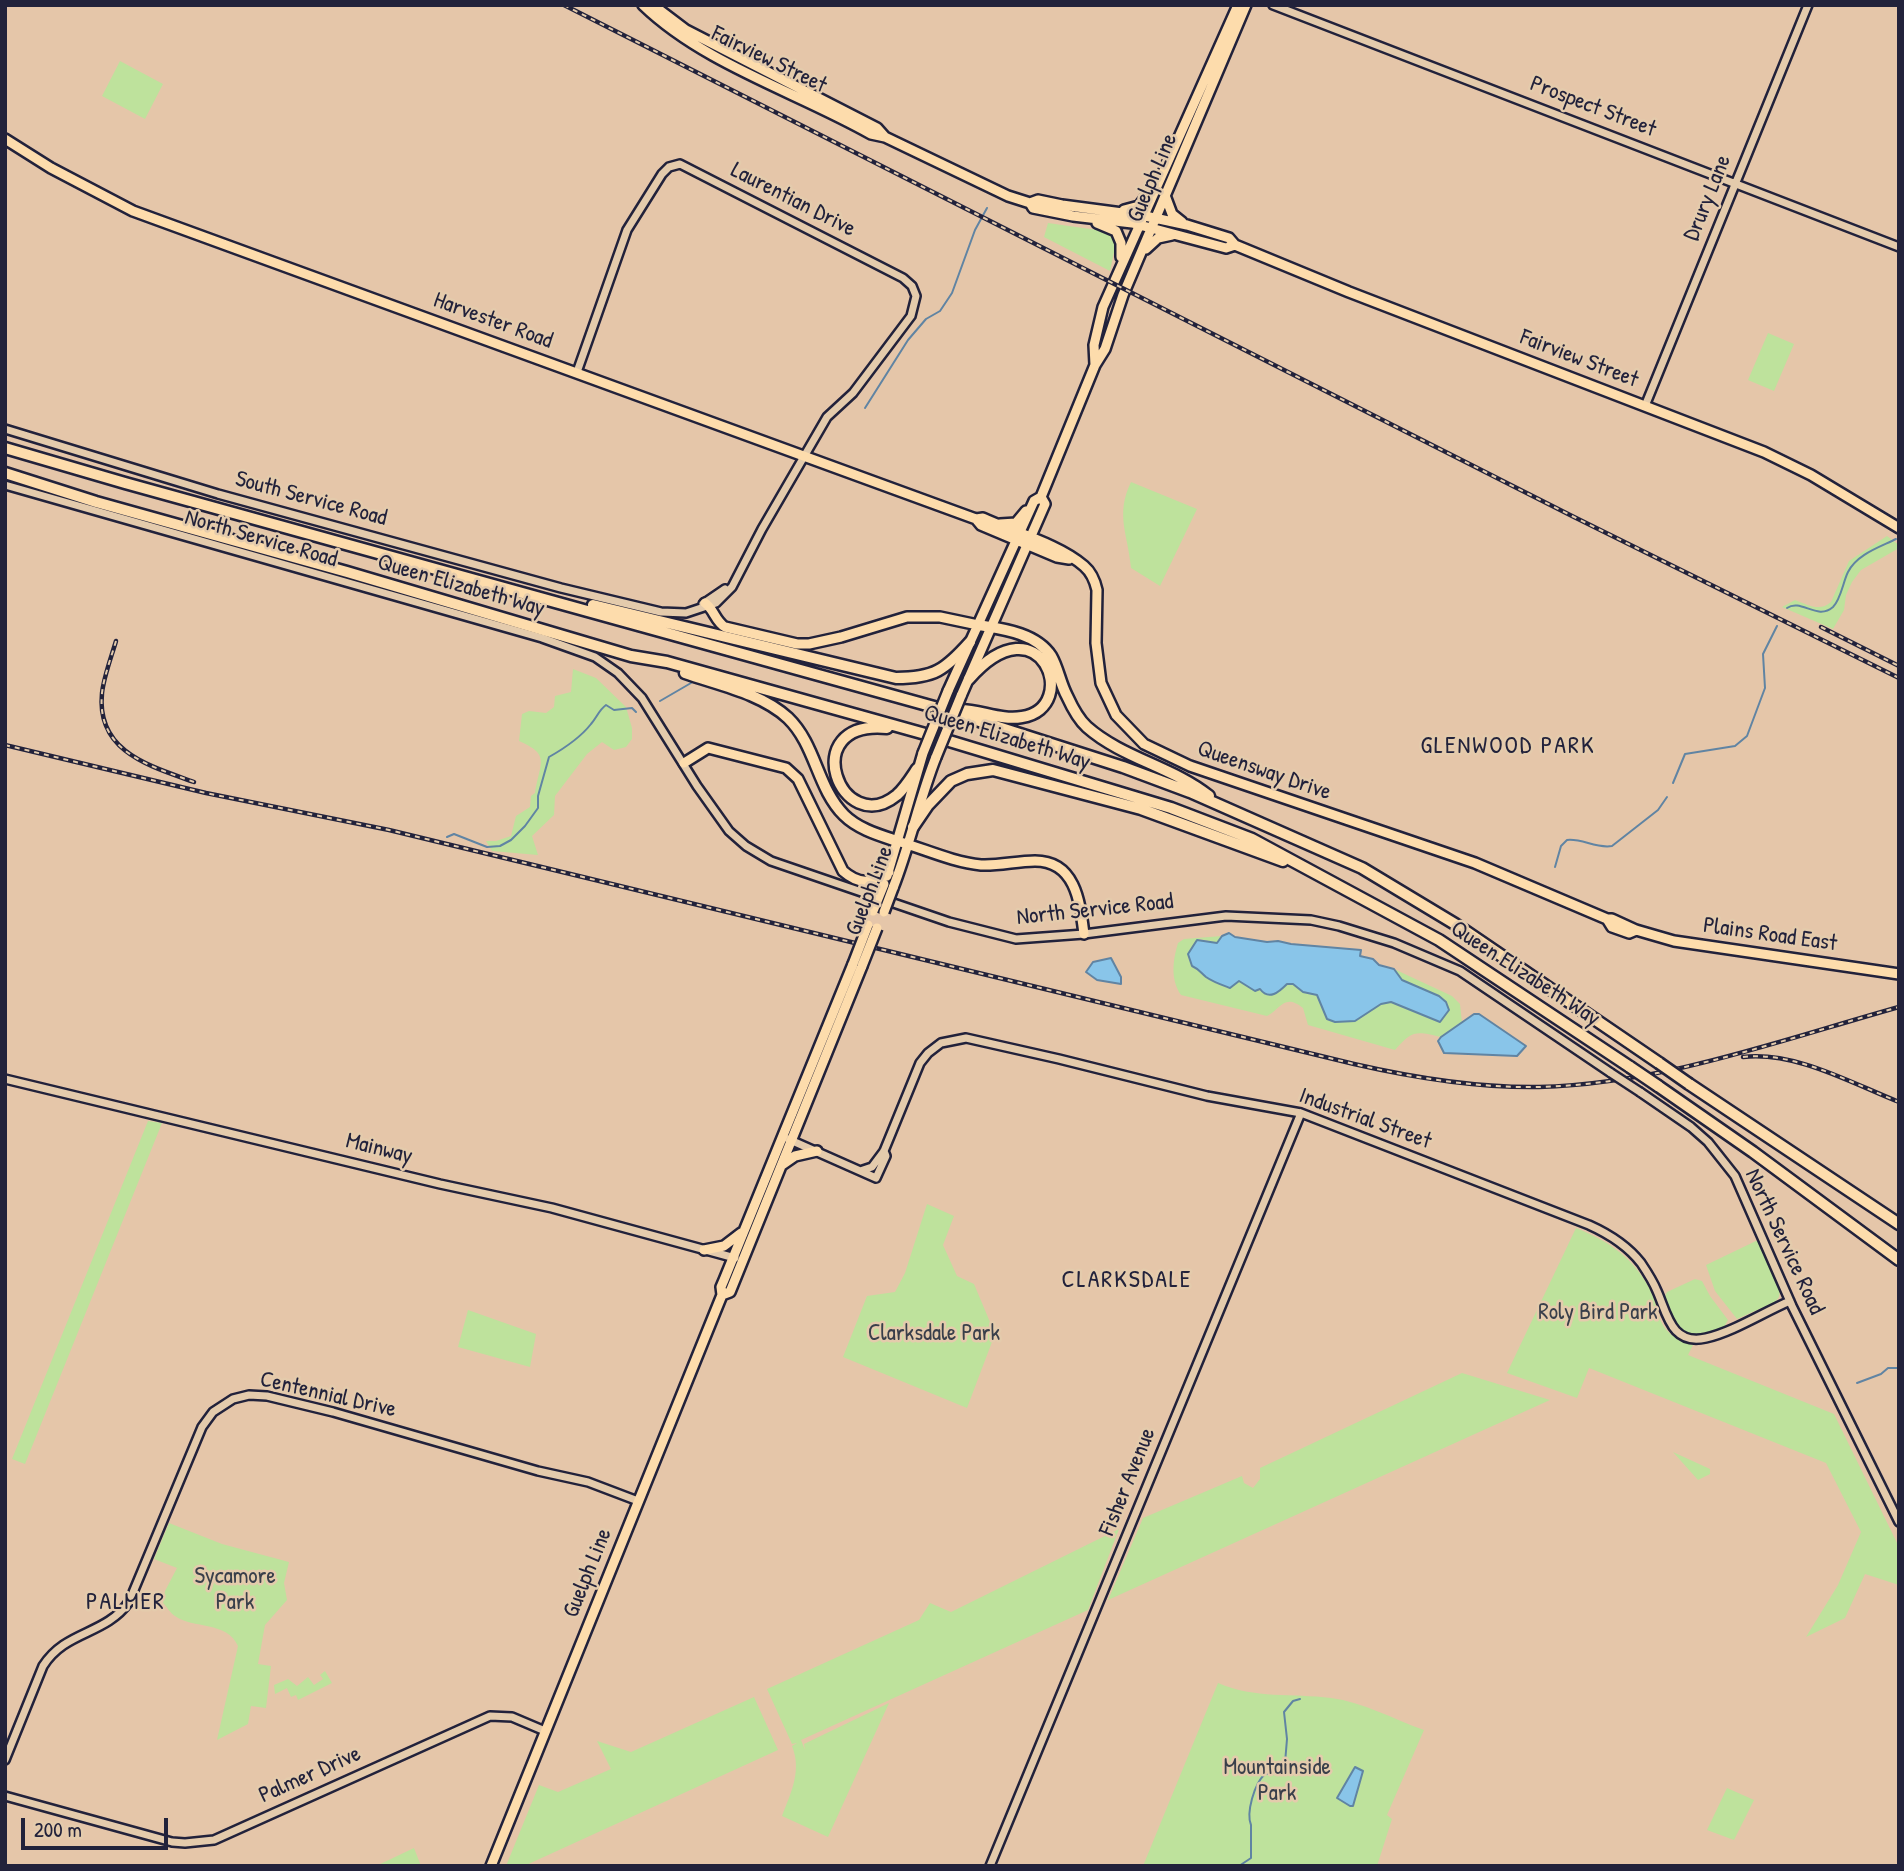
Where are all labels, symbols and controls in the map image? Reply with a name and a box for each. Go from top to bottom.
street label: Fairview Street [707,20,831,100]
street label: Prospect Street [1526,70,1660,144]
street label: Guelph Line [1122,130,1184,226]
street label: Drury Lane [1678,151,1738,245]
street label: Laurentian Drive [726,157,860,243]
street label: Harvester Road [430,287,556,355]
street label: Fairview Street [1516,324,1642,394]
street label: South Service Road [232,465,390,533]
street label: North Service Road [182,504,340,574]
street label: Queen Elizabeth Way [374,549,548,623]
street label: Queen Elizabeth Way [920,700,1094,776]
district label: GLENWOOD PARK [1422,733,1594,761]
street label: Queensway Drive [1193,735,1335,807]
street label: Guelph Line [840,842,900,940]
street label: North Service Road [1015,888,1175,932]
street label: Plains Road East [1701,912,1839,958]
street label: Queen Elizabeth Way [1445,915,1605,1033]
street label: Industrial Street [1295,1082,1435,1156]
street label: Mainway [343,1127,415,1171]
street label: North Service Road [1738,1165,1830,1319]
district label: CLARKSDALE [1063,1267,1191,1295]
park label: Roly Bird Park [1538,1299,1658,1327]
park label: Clarksdale Park [868,1320,1000,1348]
street label: Centennial Drive [257,1366,399,1424]
street label: Fisher Avenue [1094,1424,1162,1540]
street label: Guelph Line [558,1524,618,1622]
park label: Sycamore Park [194,1563,276,1617]
district label: PALMER [87,1589,165,1617]
street label: Palmer Drive [255,1740,365,1810]
park label: Mountainside Park [1223,1754,1331,1808]
scale bar [24,1804,172,1848]
text: 200 m [34,1815,82,1844]

